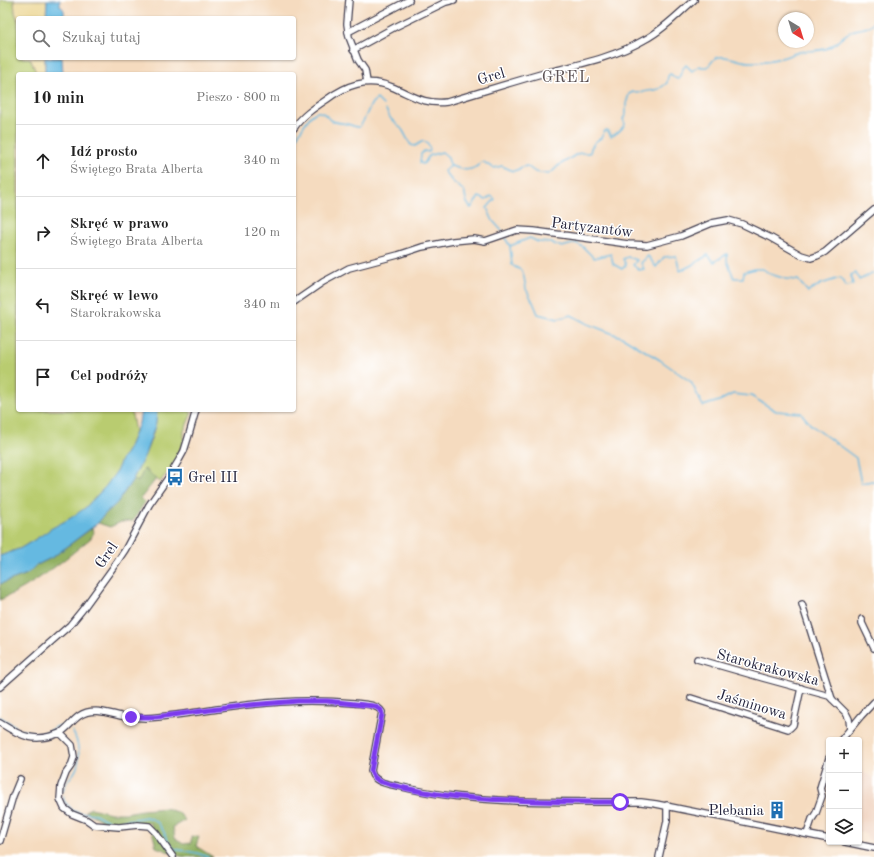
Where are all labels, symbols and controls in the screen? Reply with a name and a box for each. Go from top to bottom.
north arrow [778,12,814,48]
search box [16,16,296,60]
icon: search [30,27,52,49]
text: Szukaj tutaj [62,31,141,46]
street label: Grel [476,66,507,89]
district label: GREL [542,70,590,86]
text: 10 min [32,90,85,107]
text: Pieszo · 800 m [196,91,280,104]
text: Idź prosto [70,145,137,160]
icon: ahead [32,150,54,172]
text: 340 m [243,154,280,167]
text: Świętego Brata Alberta [70,163,203,176]
street label: Partyzantów [550,216,634,241]
text: Skręć w prawo [70,217,169,232]
icon: right [32,222,54,244]
text: 120 m [243,226,280,239]
text: Świętego Brata Alberta [70,235,203,248]
text: Skręć w lewo [70,289,158,304]
icon: left [32,294,54,316]
text: 340 m [243,298,280,311]
text: Starokrakowska [70,307,161,320]
icon: arrive [32,366,54,388]
text: Cel podróży [70,369,148,384]
bus stop icon: Grel III [165,467,185,487]
place label: Grel III [188,471,238,486]
street label: Grel [93,540,121,572]
street label: Starokrakowska [715,648,821,689]
street label: Jaśminowa [715,688,789,723]
route end [122,708,140,726]
map controls [826,737,862,845]
button: + [826,737,862,773]
button: − [826,773,862,809]
route start [611,793,629,811]
building icon: Plebania [767,800,787,820]
place label: Plebania [708,804,765,819]
button: layers [826,809,862,845]

